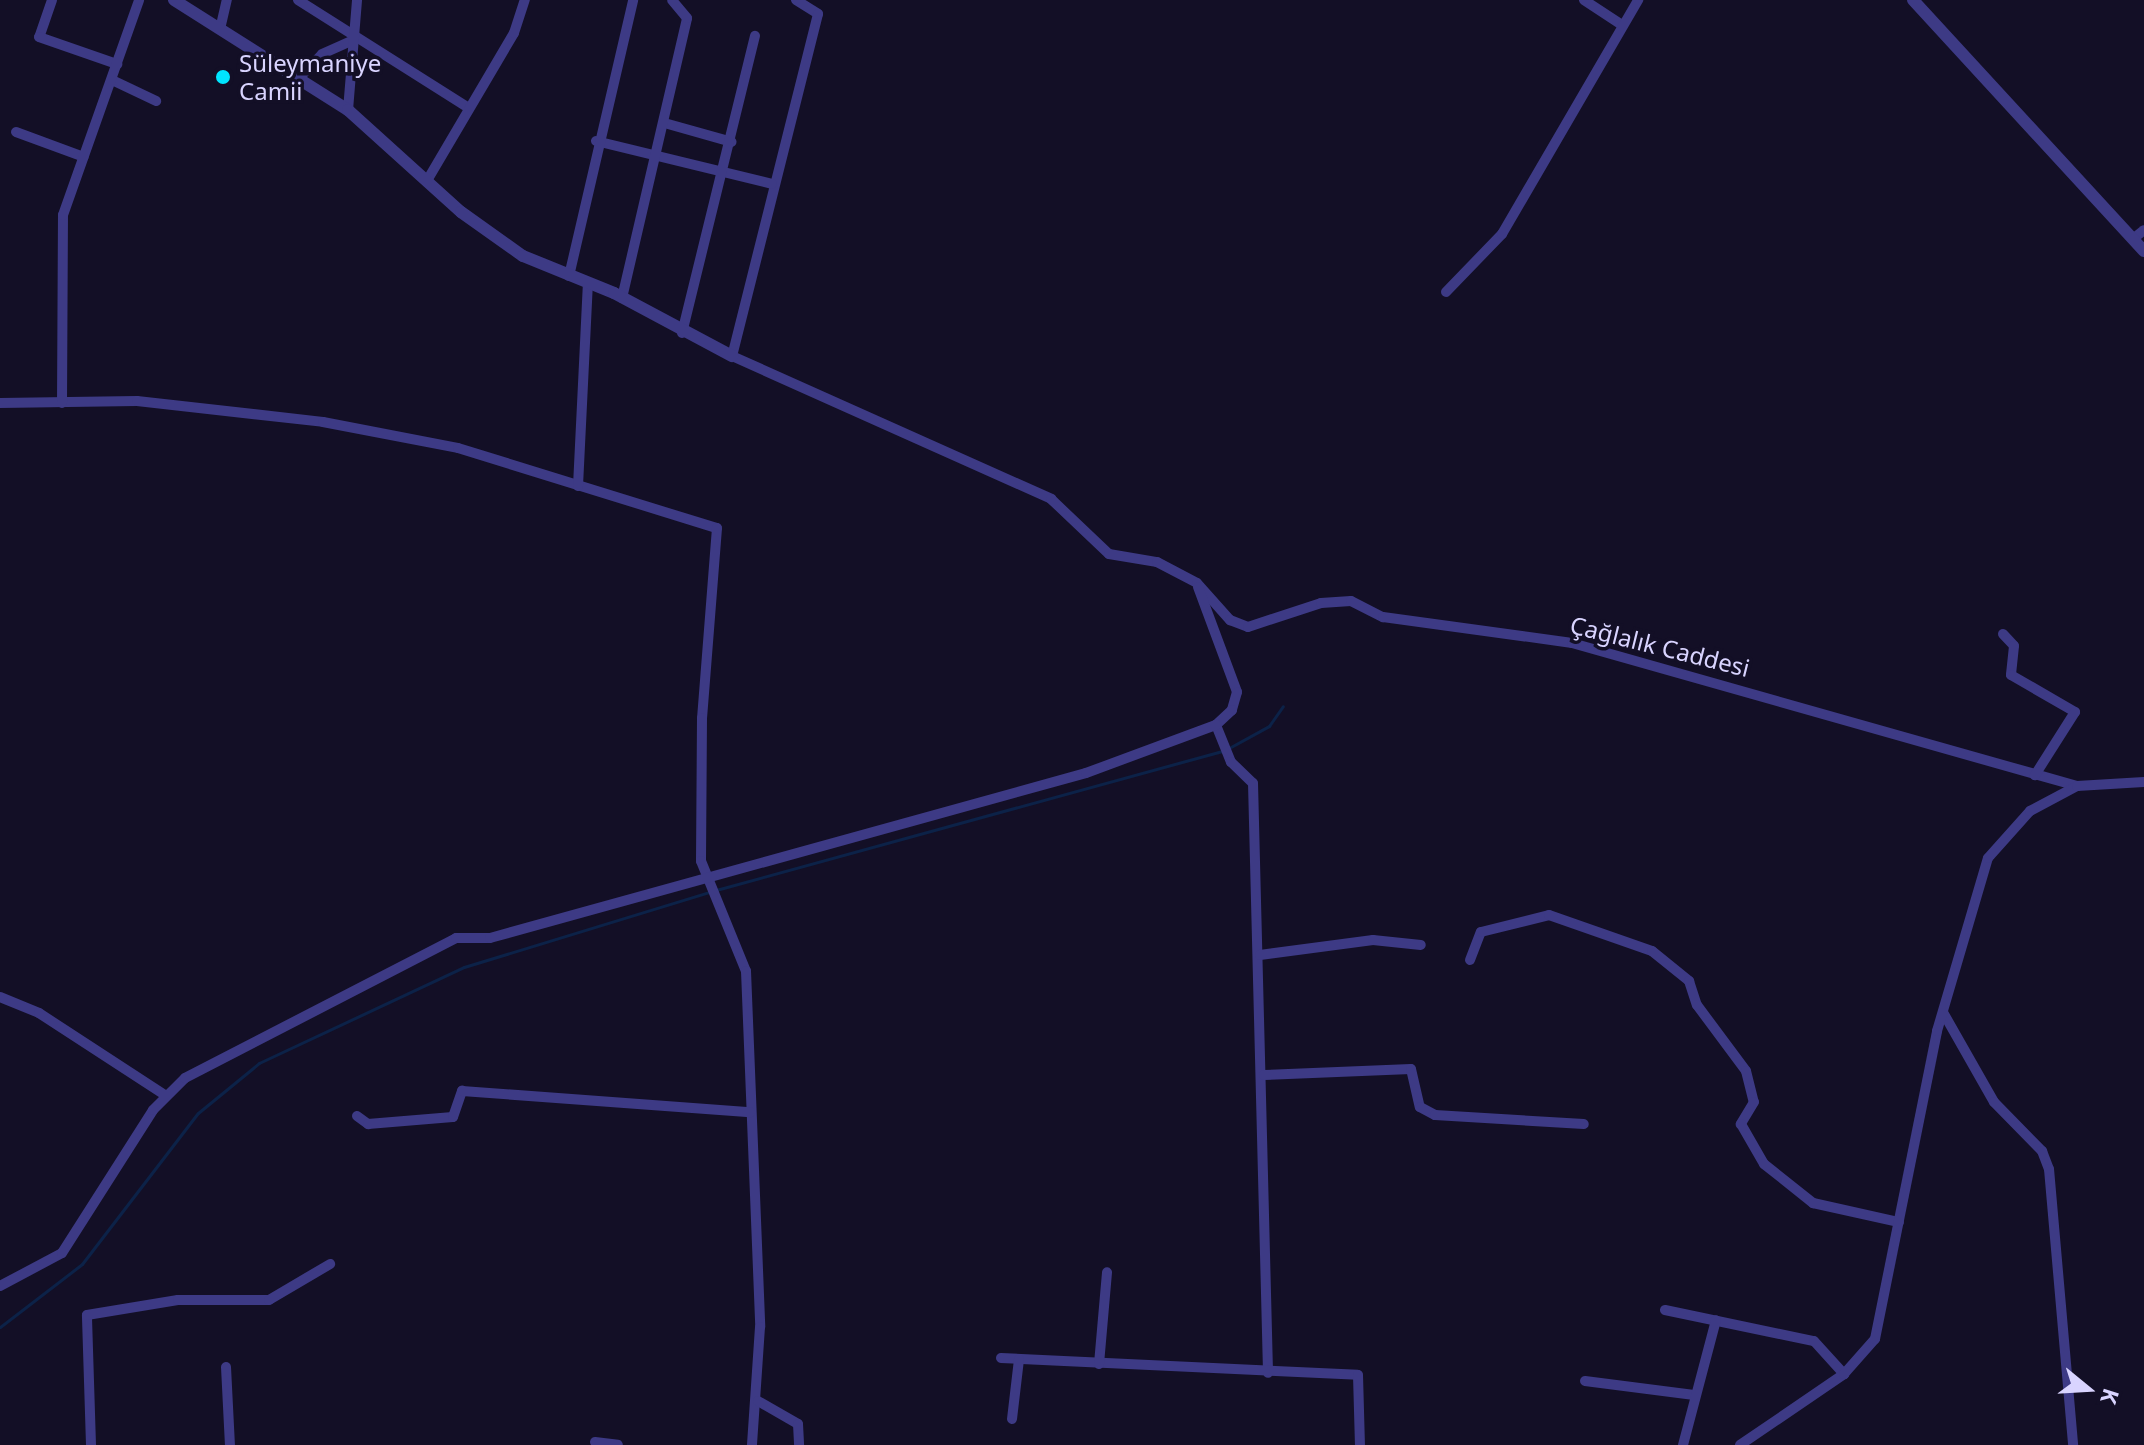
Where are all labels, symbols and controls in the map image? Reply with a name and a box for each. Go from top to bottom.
place label: Süleymaniye Camii [239,49,381,105]
marker: Süleymaniye Camii [214,68,232,86]
street label: Çağlalık Caddesi [1567,610,1753,682]
north arrow [2048,1349,2128,1429]
text: K [2094,1385,2127,1408]

